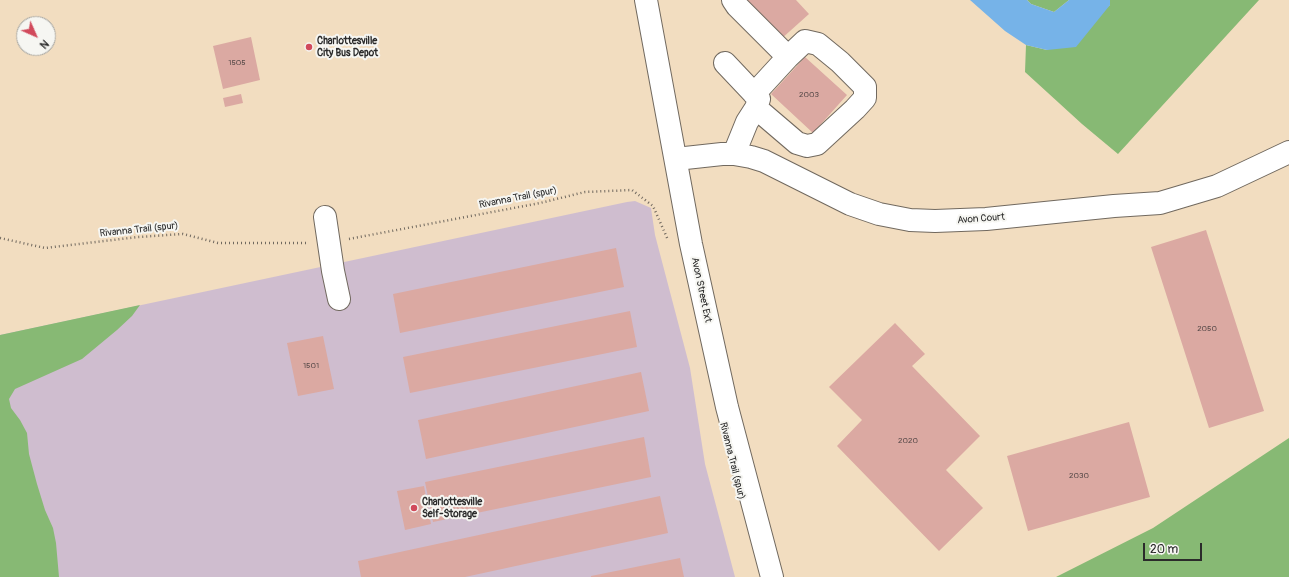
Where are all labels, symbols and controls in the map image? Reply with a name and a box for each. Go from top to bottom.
north arrow [16,16,56,56]
place label: Charlottesville City Bus Depot [317,35,378,58]
text: N [37,37,51,51]
marker: Charlottesville City Bus Depot [304,42,314,52]
house number: 1505 [228,58,246,68]
house number: 2003 [799,90,819,100]
street label: Rivanna Trail (spur) [478,185,558,211]
street label: Avon Court [957,211,1005,227]
street label: Rivanna Trail (spur) [99,220,179,240]
street label: Avon Street Ext [688,256,714,324]
house number: 2050 [1197,324,1217,334]
house number: 1501 [303,361,319,371]
street label: Rivanna Trail (spur) [717,421,747,501]
house number: 2020 [898,436,918,446]
house number: 2030 [1069,471,1089,481]
place label: Charlottesville Self-Storage [422,496,482,520]
marker: Charlottesville Self-Storage [409,503,419,513]
scale bar [1145,535,1204,561]
text: 20 m [1150,542,1178,557]

